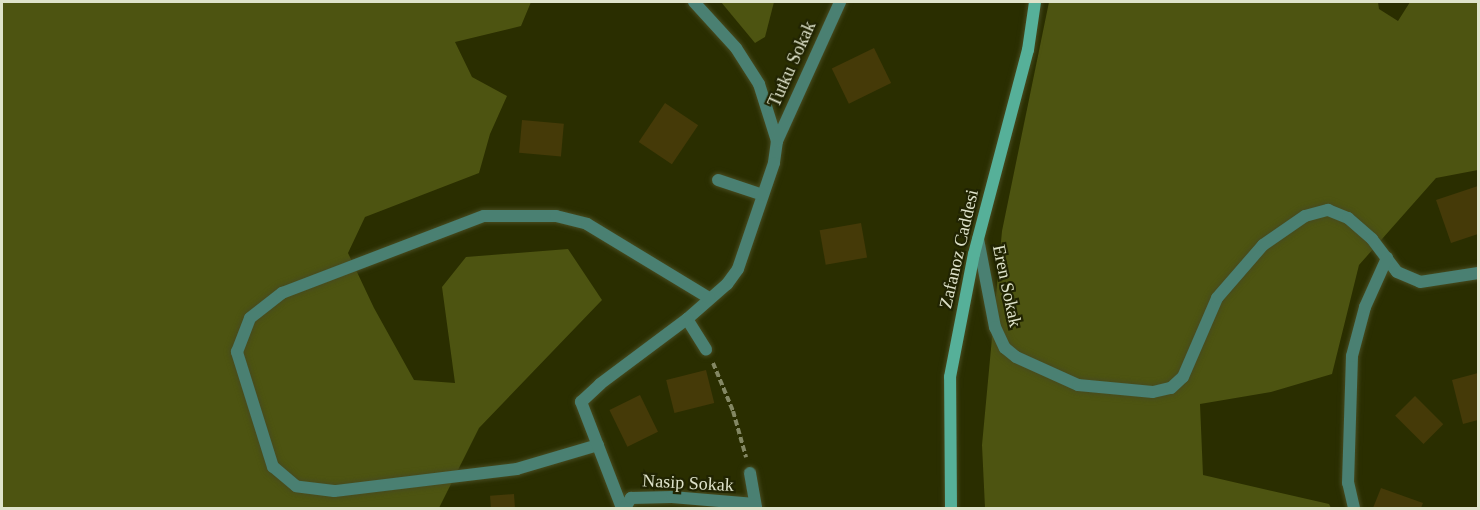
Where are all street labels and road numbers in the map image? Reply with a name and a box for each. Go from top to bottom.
street label: Tutku Sokak [763,18,821,110]
street label: Zafanoz Caddesi [935,187,983,311]
street label: Eren Sokak [988,243,1026,329]
street label: Nasip Sokak [642,470,734,496]

